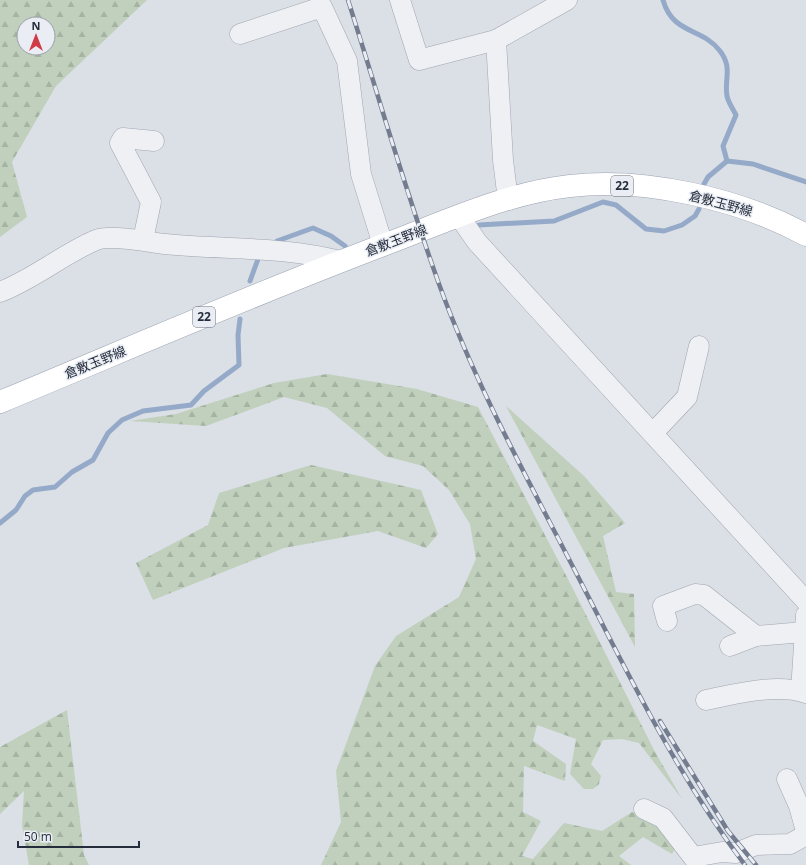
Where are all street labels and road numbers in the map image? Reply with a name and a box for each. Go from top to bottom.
road number: 22 [611,176,633,196]
street label: 倉敷玉野線 [687,186,755,220]
street label: 倉敷玉野線 [362,220,430,260]
road number: 22 [193,307,215,327]
street label: 倉敷玉野線 [61,341,129,383]

